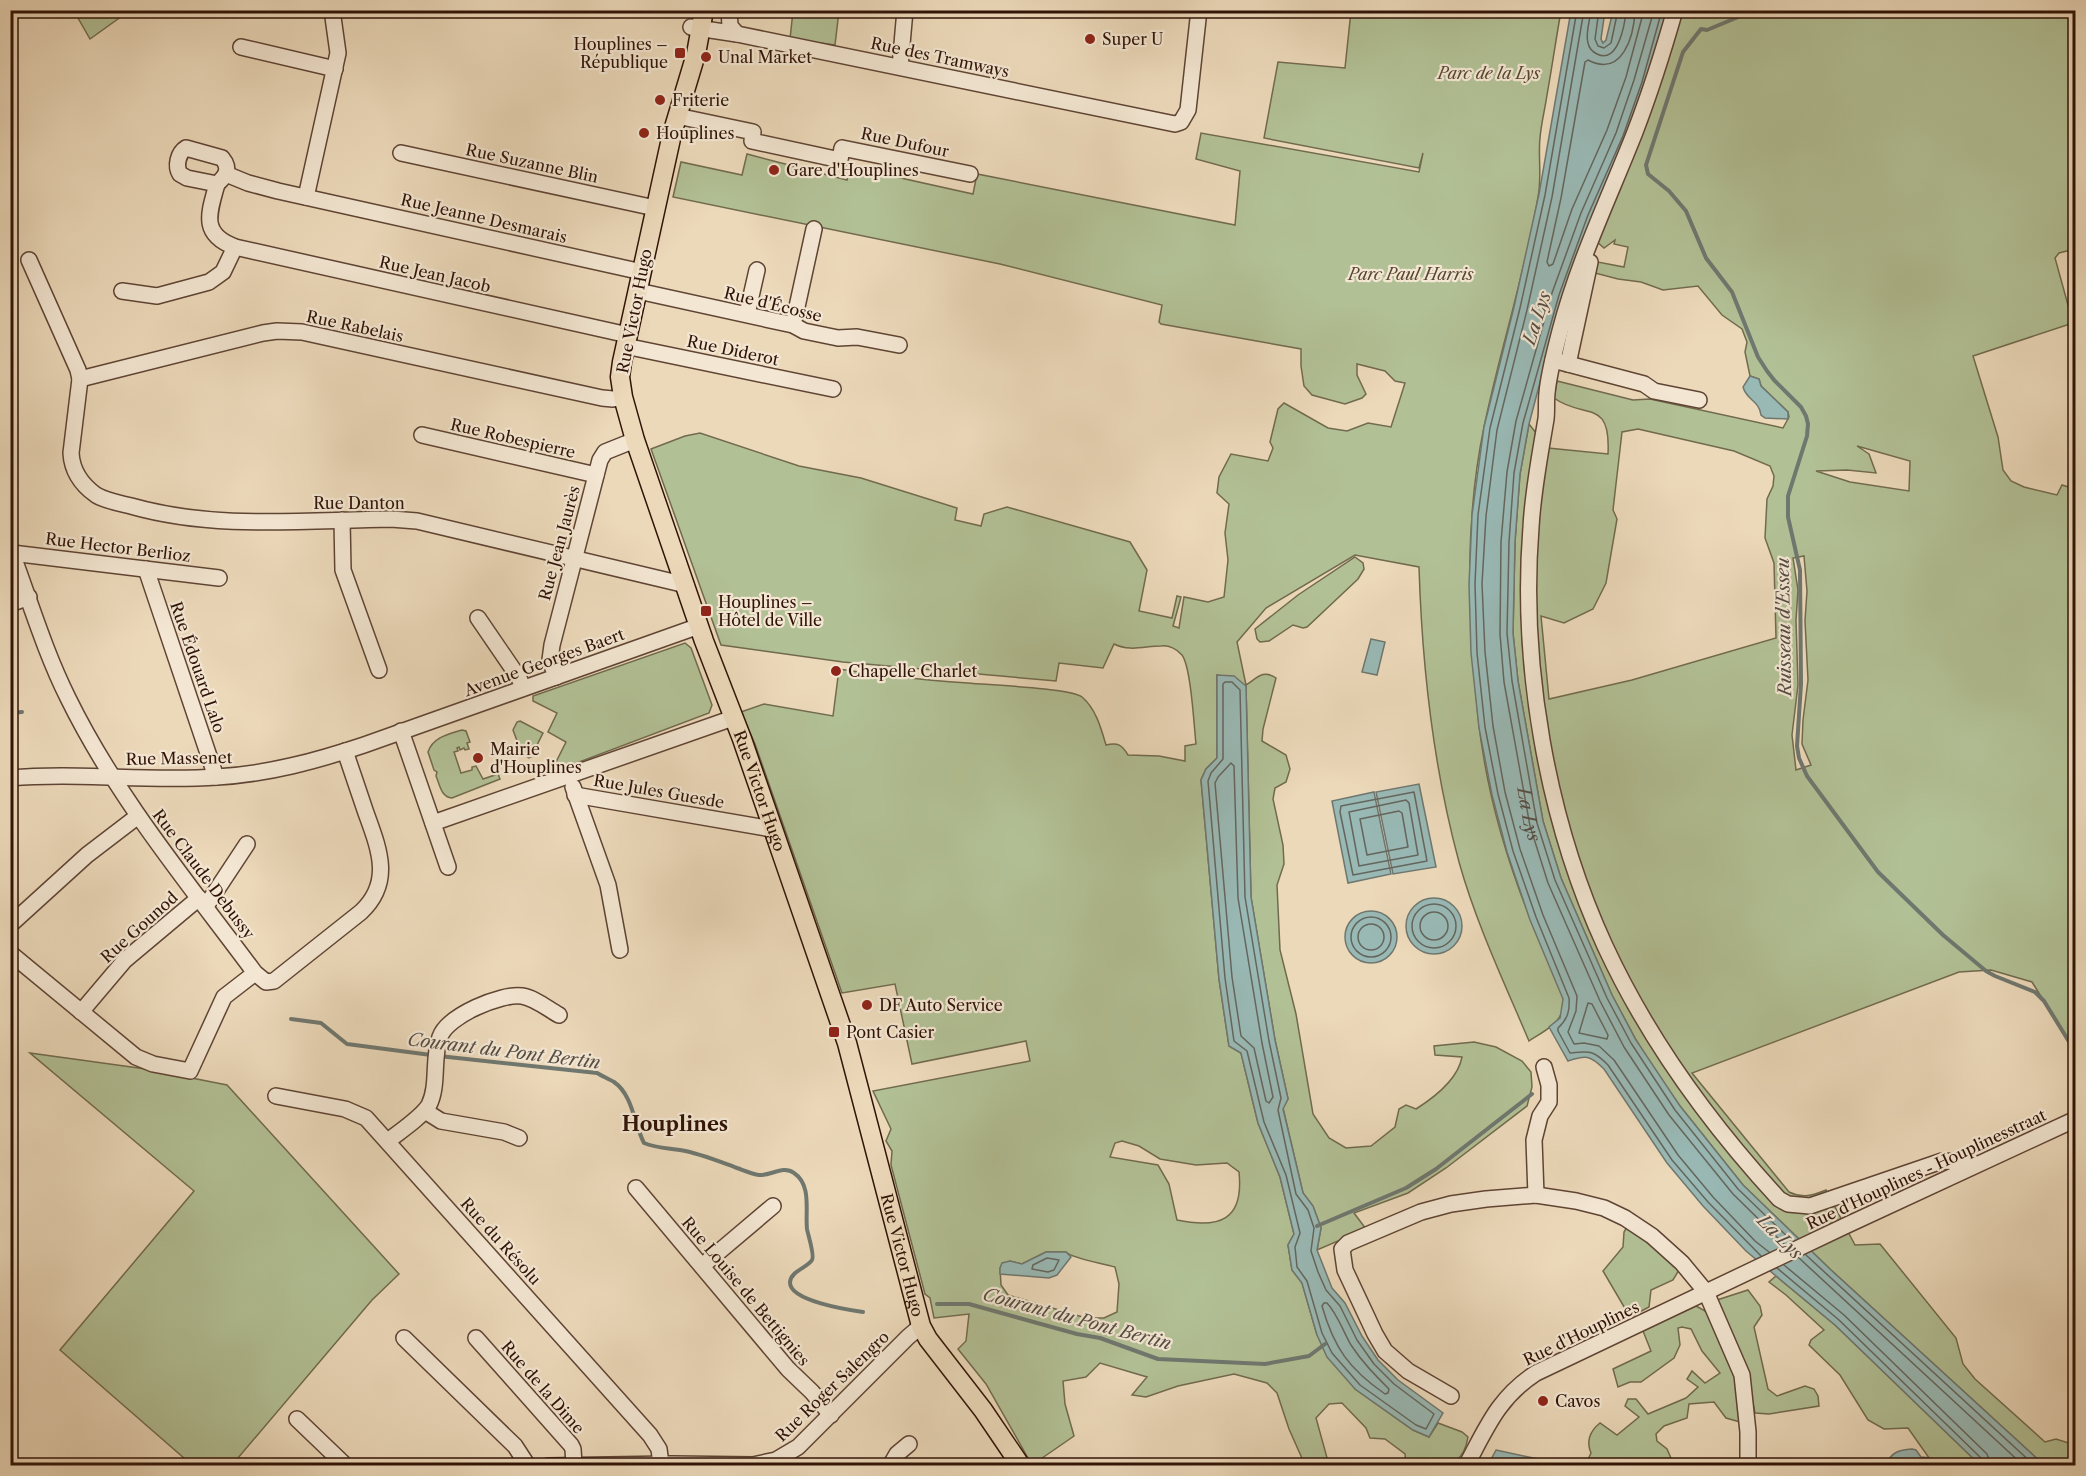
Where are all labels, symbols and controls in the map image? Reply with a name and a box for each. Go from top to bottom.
place label: Super U [1102,29,1163,49]
marker: Super U [1083,32,1097,46]
street label: Rue des Tramways [869,33,1011,81]
place label: Houplines – République [573,34,668,72]
marker: Houplines – République [673,46,687,60]
place label: Unal Market [718,47,812,67]
marker: Unal Market [699,50,713,64]
park label: Parc de la Lys [1436,63,1540,83]
place label: Friterie [672,90,729,110]
marker: Friterie [653,93,667,107]
place label: Houplines [656,123,734,143]
street label: Rue Dufour [859,123,951,161]
marker: Houplines [637,126,651,140]
street label: Rue Suzanne Blin [464,139,600,187]
place label: Gare d'Houplines [786,160,919,180]
marker: Gare d'Houplines [767,163,781,177]
street label: Rue Jeanne Desmarais [399,189,569,247]
street label: Rue Victor Hugo [612,247,656,375]
street label: Rue Jean Jacob [377,251,493,297]
park label: Parc Paul Harris [1346,264,1474,284]
street label: Rue d'Écosse [722,282,824,326]
water label: La Lys [1517,288,1556,349]
street label: Rue Rabelais [305,306,405,346]
street label: Rue Diderot [685,331,781,370]
street label: Rue Robespierre [449,414,577,462]
street label: Rue Jean Jaurès [534,483,584,603]
street label: Rue Danton [313,493,405,513]
street label: Rue Hector Berlioz [44,528,192,566]
water label: Ruisseau d'Esseu [1772,557,1796,698]
place label: Houplines – Hôtel de Ville [718,592,822,630]
street label: Rue Édouard Lalo [166,599,230,736]
marker: Houplines – Hôtel de Ville [699,604,713,618]
street label: Avenue Georges Baert [460,624,627,701]
place label: Chapelle Charlet [848,661,978,681]
marker: Chapelle Charlet [829,664,843,678]
street label: Rue Victor Hugo [730,727,790,854]
place label: Mairie d'Houplines [490,739,582,777]
street label: Rue Massenet [125,747,233,769]
marker: Mairie d'Houplines [471,751,485,765]
street label: Rue Jules Guesde [592,770,726,812]
water label: La Lys [1512,784,1545,844]
street label: Rue Claude Debussy [149,805,260,944]
street label: Rue Gounod [96,887,182,967]
place label: DF Auto Service [879,995,1003,1015]
marker: DF Auto Service [860,998,874,1012]
place label: Pont Casier [846,1022,934,1042]
marker: Pont Casier [827,1025,841,1039]
water label: Courant du Pont Bertin [406,1028,602,1074]
street label: Rue d'Houplines - Houplinesstraat [1803,1104,2049,1234]
district label: Houplines [622,1112,728,1136]
street label: Rue Victor Hugo [877,1191,928,1319]
street label: Rue du Résolu [457,1193,546,1289]
water label: La Lys [1751,1208,1807,1264]
street label: Rue Louise de Bettignies [678,1212,814,1370]
water label: Courant du Pont Bertin [980,1283,1174,1355]
street label: Rue d'Houplines [1520,1296,1642,1370]
street label: Rue Roger Salengro [771,1326,893,1446]
street label: Rue de la Dime [497,1336,589,1438]
place label: Cavos [1555,1391,1600,1411]
marker: Cavos [1536,1394,1550,1408]

